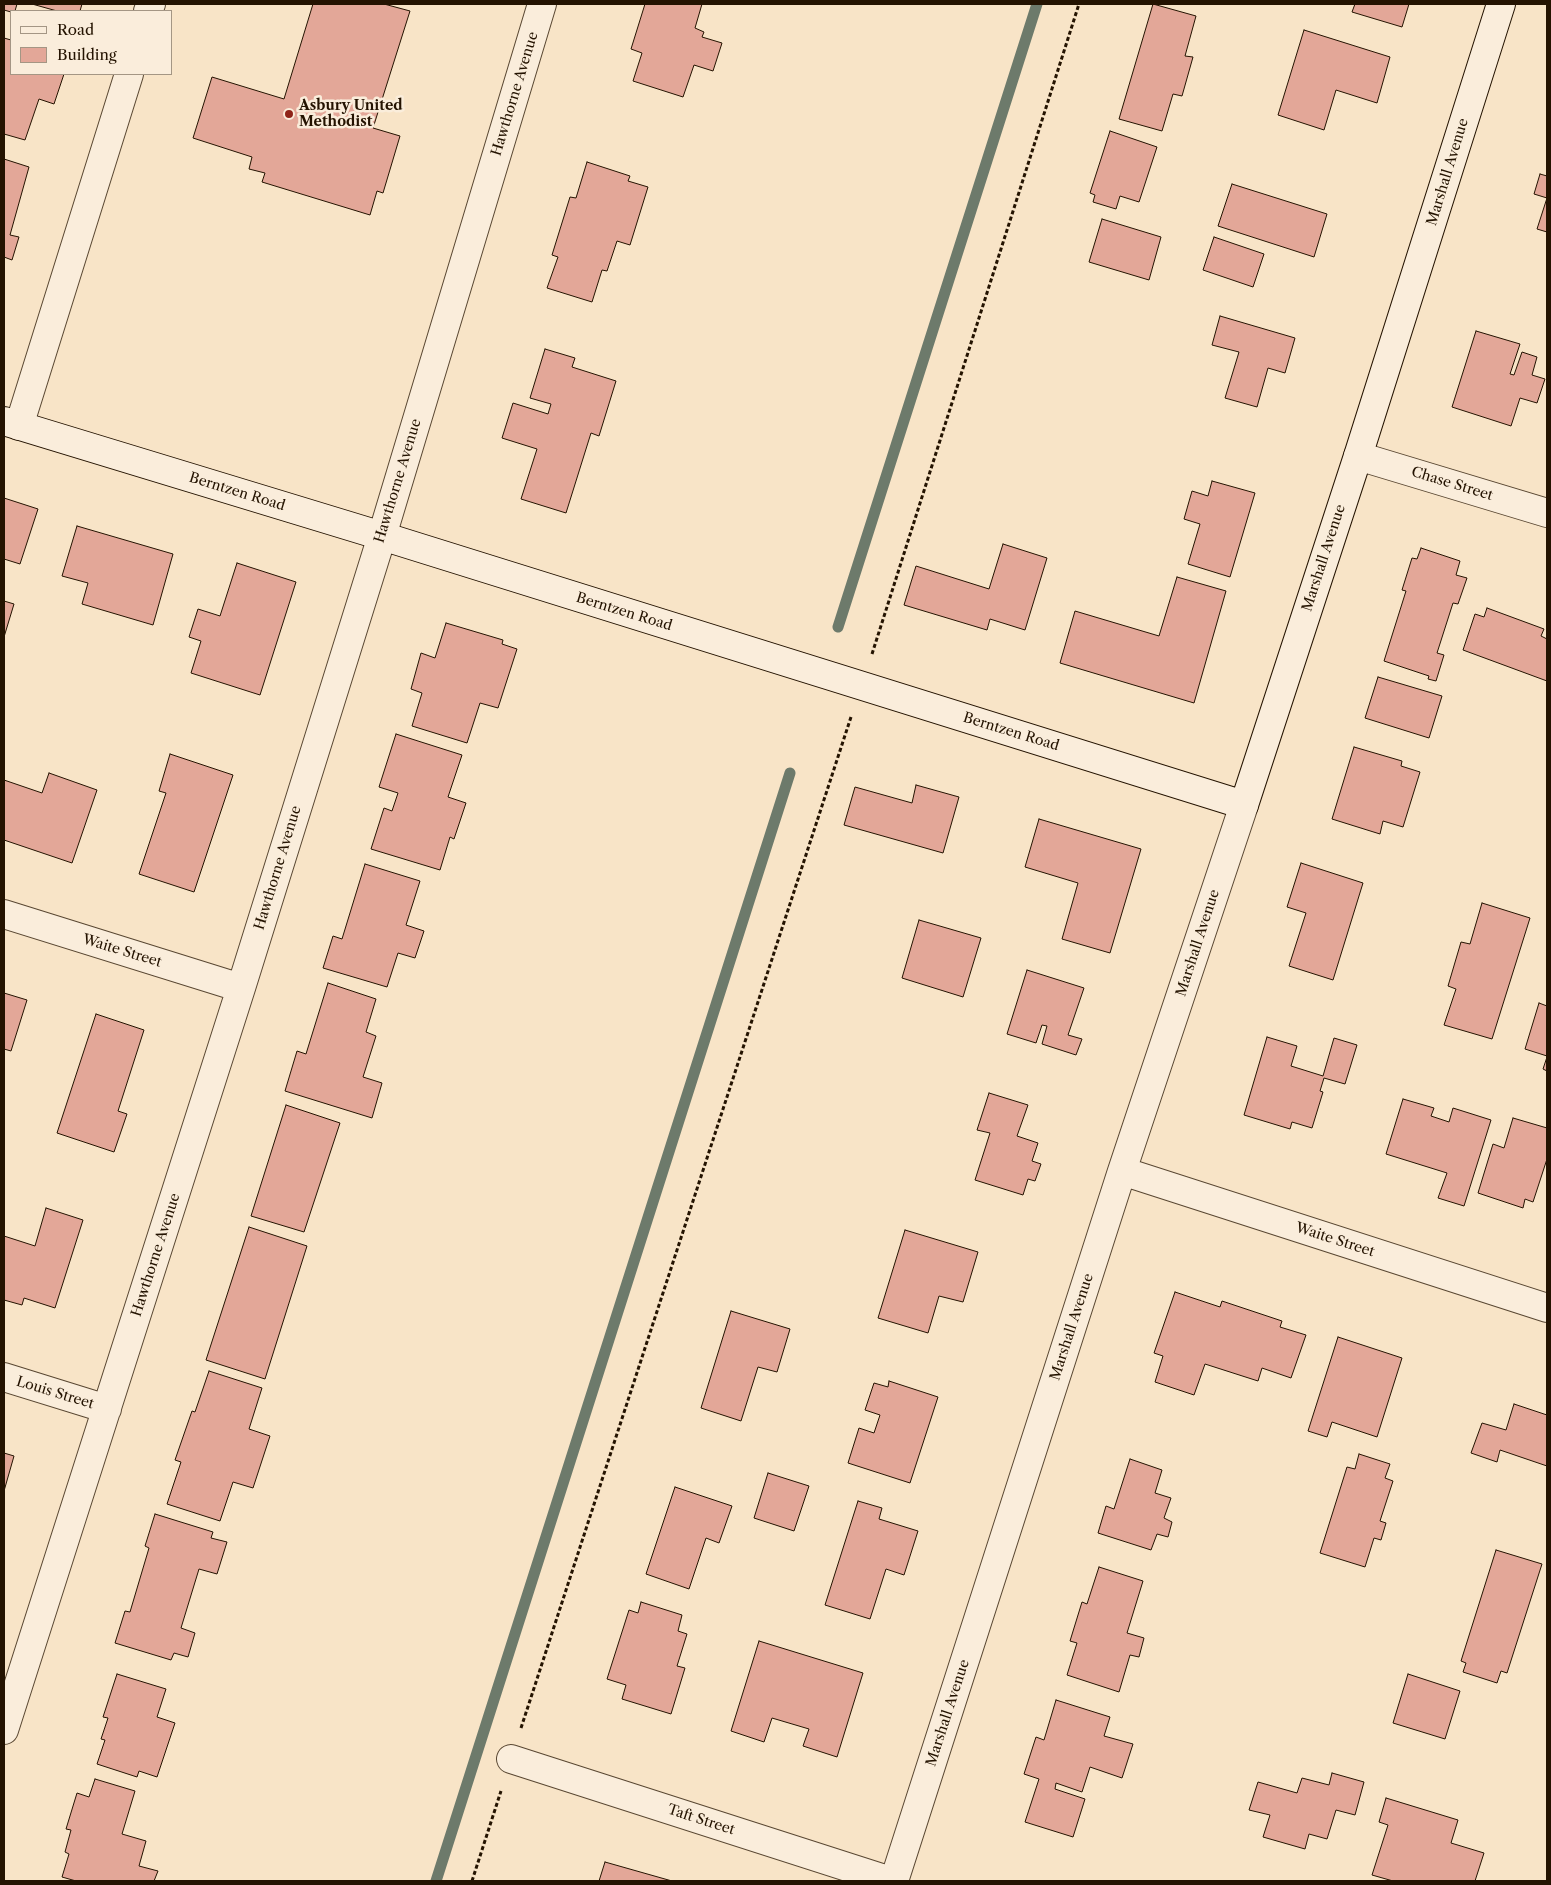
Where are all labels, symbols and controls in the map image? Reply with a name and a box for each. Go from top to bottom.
legend [10,10,172,75]
text: Road [57,20,94,39]
street label: Hawthorne Avenue [488,30,542,158]
text: Building [57,45,117,64]
place label: Asbury United Methodist [299,98,403,130]
marker: Asbury United Methodist [283,108,295,120]
street label: Marshall Avenue [1424,116,1472,228]
street label: Hawthorne Avenue [371,417,425,545]
street label: Chase Street [1409,464,1495,504]
street label: Berntzen Road [187,469,287,515]
street label: Marshall Avenue [1299,502,1349,614]
street label: Berntzen Road [574,589,674,635]
street label: Berntzen Road [961,709,1061,755]
street label: Hawthorne Avenue [251,804,305,932]
street label: Marshall Avenue [1173,887,1223,999]
street label: Waite Street [80,931,164,971]
street label: Hawthorne Avenue [128,1191,184,1319]
street label: Waite Street [1293,1219,1377,1261]
street label: Marshall Avenue [1047,1271,1097,1383]
street label: Louis Street [14,1373,96,1413]
street label: Marshall Avenue [923,1657,973,1769]
street label: Taft Street [665,1801,737,1839]

